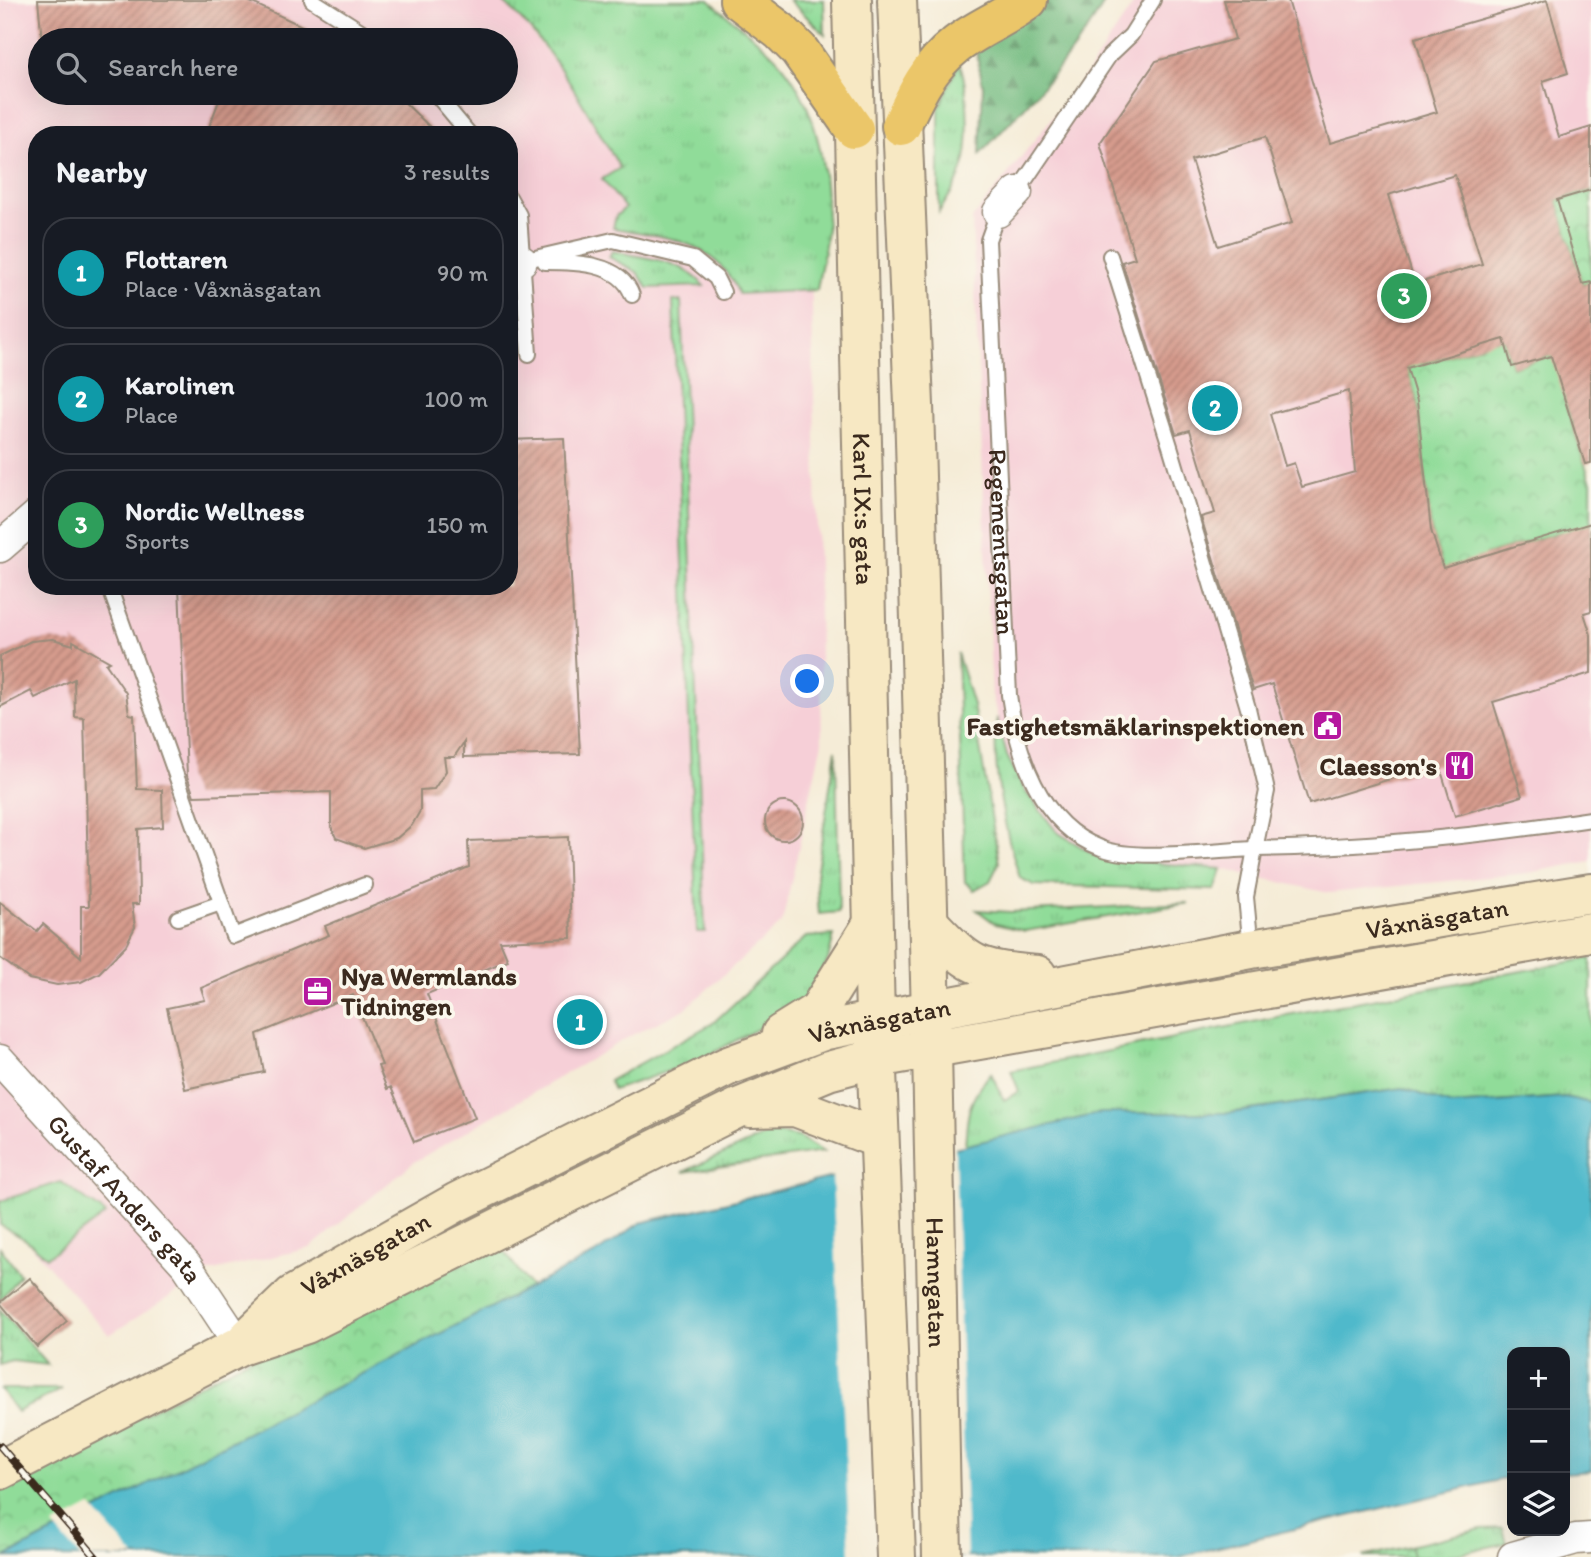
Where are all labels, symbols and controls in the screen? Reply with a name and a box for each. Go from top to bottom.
search box [28,28,518,105]
icon: search [52,48,90,86]
text: Search here [108,51,238,83]
text: Nearby [56,153,147,190]
text: 3 results [404,158,490,186]
text: Flottaren [125,243,227,275]
text: 1 [76,259,86,287]
text: 90 m [437,259,488,287]
pin: 3 [1381,270,1427,322]
text: Place · Våxnäsgatan [125,275,321,303]
text: Karolinen [125,369,235,401]
pin: 2 [1192,382,1238,434]
text: 2 [75,385,87,413]
text: 100 m [424,385,488,413]
text: Place [125,401,178,429]
street label: Karl IX:s gata [846,432,881,586]
street label: Regementsgatan [982,448,1022,636]
text: Nordic Wellness [125,495,305,527]
text: 3 [75,511,87,539]
text: 150 m [427,511,488,539]
text: Sports [125,527,189,555]
your location [790,664,824,698]
public building icon: Fastighetsmäklarinspektionen [1310,709,1344,743]
place label: Fastighetsmäklarinspektionen [966,710,1304,742]
restaurant icon: Claesson's [1443,749,1477,783]
place label: Claesson's [1319,750,1437,782]
street label: Våxnäsgatan [1363,891,1511,946]
place label: Nya Wermlands Tidningen [340,960,517,1022]
office icon: Nya Wermlands Tidningen [301,974,335,1008]
street label: Våxnäsgatan [804,991,953,1051]
pin: 1 [557,996,603,1048]
street label: Gustaf Anders gata [41,1107,210,1289]
street label: Våxnäsgatan [295,1204,436,1303]
street label: Hamngatan [919,1217,954,1348]
map controls [1507,1347,1570,1536]
button: + [1507,1347,1570,1410]
button: − [1507,1410,1570,1473]
button: layers [1507,1473,1570,1536]

